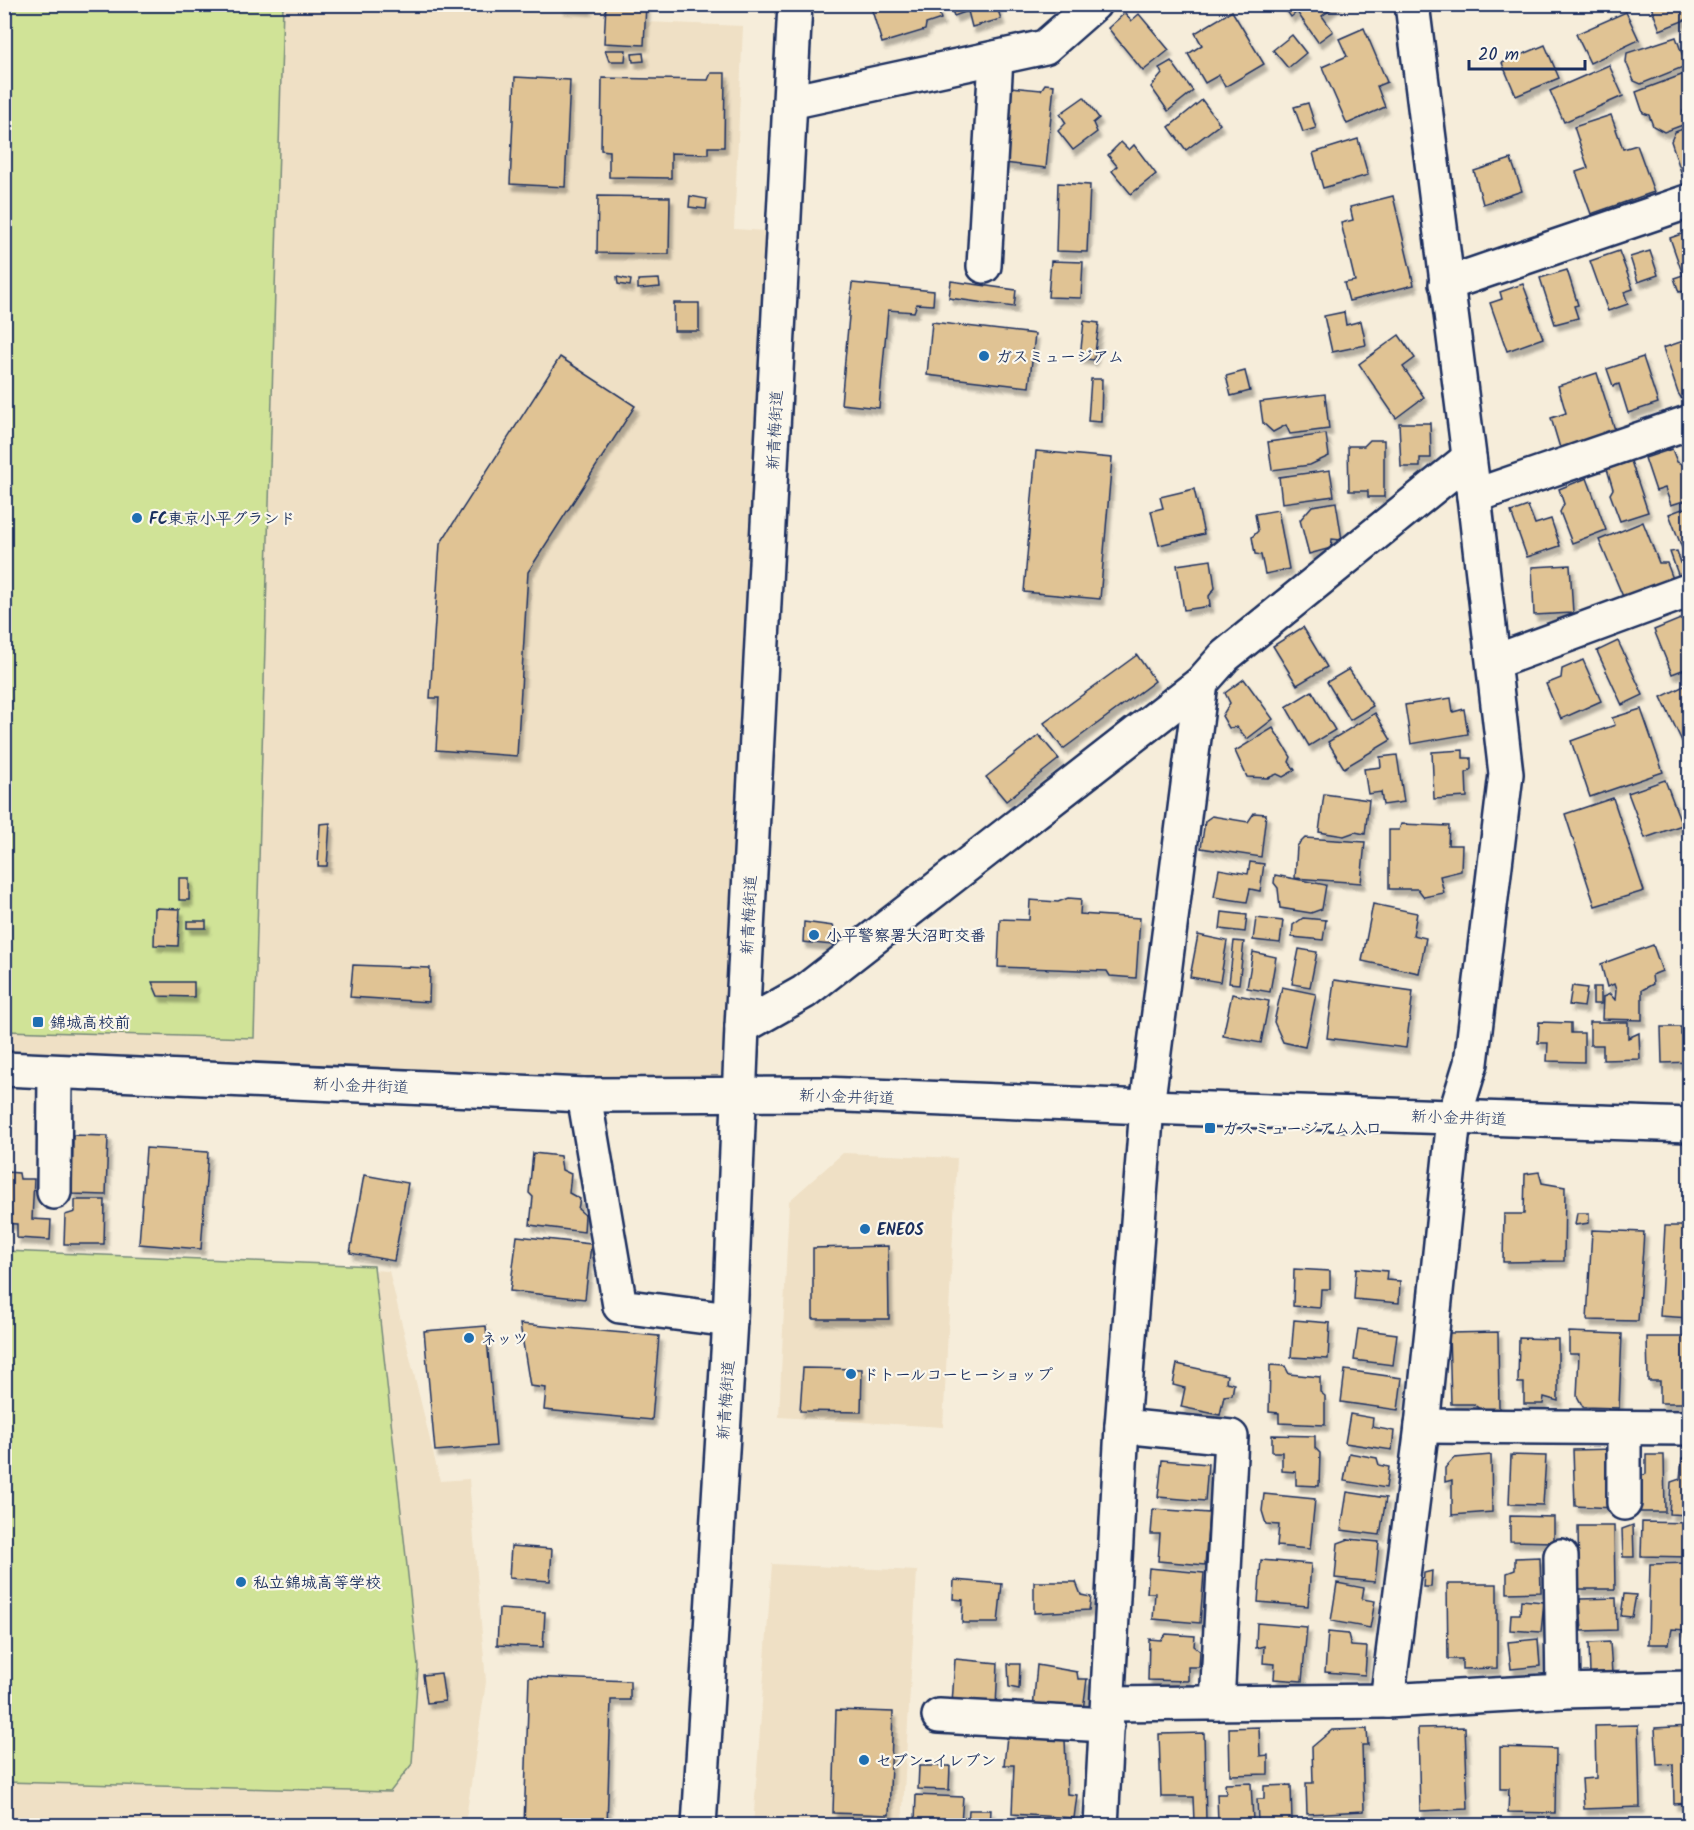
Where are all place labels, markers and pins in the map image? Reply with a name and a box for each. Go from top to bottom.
place label: ガスミュージアム [996,345,1124,370]
marker: ガスミュージアム [977,349,991,363]
place label: FC東京小平グランド [149,507,296,532]
marker: FC東京小平グランド [130,511,144,525]
place label: 小平警察署大沼町交番 [826,924,986,949]
marker: 小平警察署大沼町交番 [807,928,821,942]
place label: 錦城高校前 [50,1011,130,1036]
marker: 錦城高校前 [31,1015,45,1029]
place label: ガスミュージアム入口 [1222,1117,1382,1142]
marker: ガスミュージアム入口 [1203,1121,1217,1135]
place label: ENEOS [877,1218,924,1243]
marker: ENEOS [858,1222,872,1236]
place label: ネッツ [481,1327,528,1352]
marker: ネッツ [462,1331,476,1345]
place label: ドトールコーヒーショップ [863,1363,1053,1388]
marker: ドトールコーヒーショップ [844,1367,858,1381]
place label: 私立錦城高等学校 [253,1571,381,1596]
marker: 私立錦城高等学校 [234,1575,248,1589]
place label: セブン-イレブン [876,1749,997,1774]
marker: セブン-イレブン [857,1753,871,1767]

